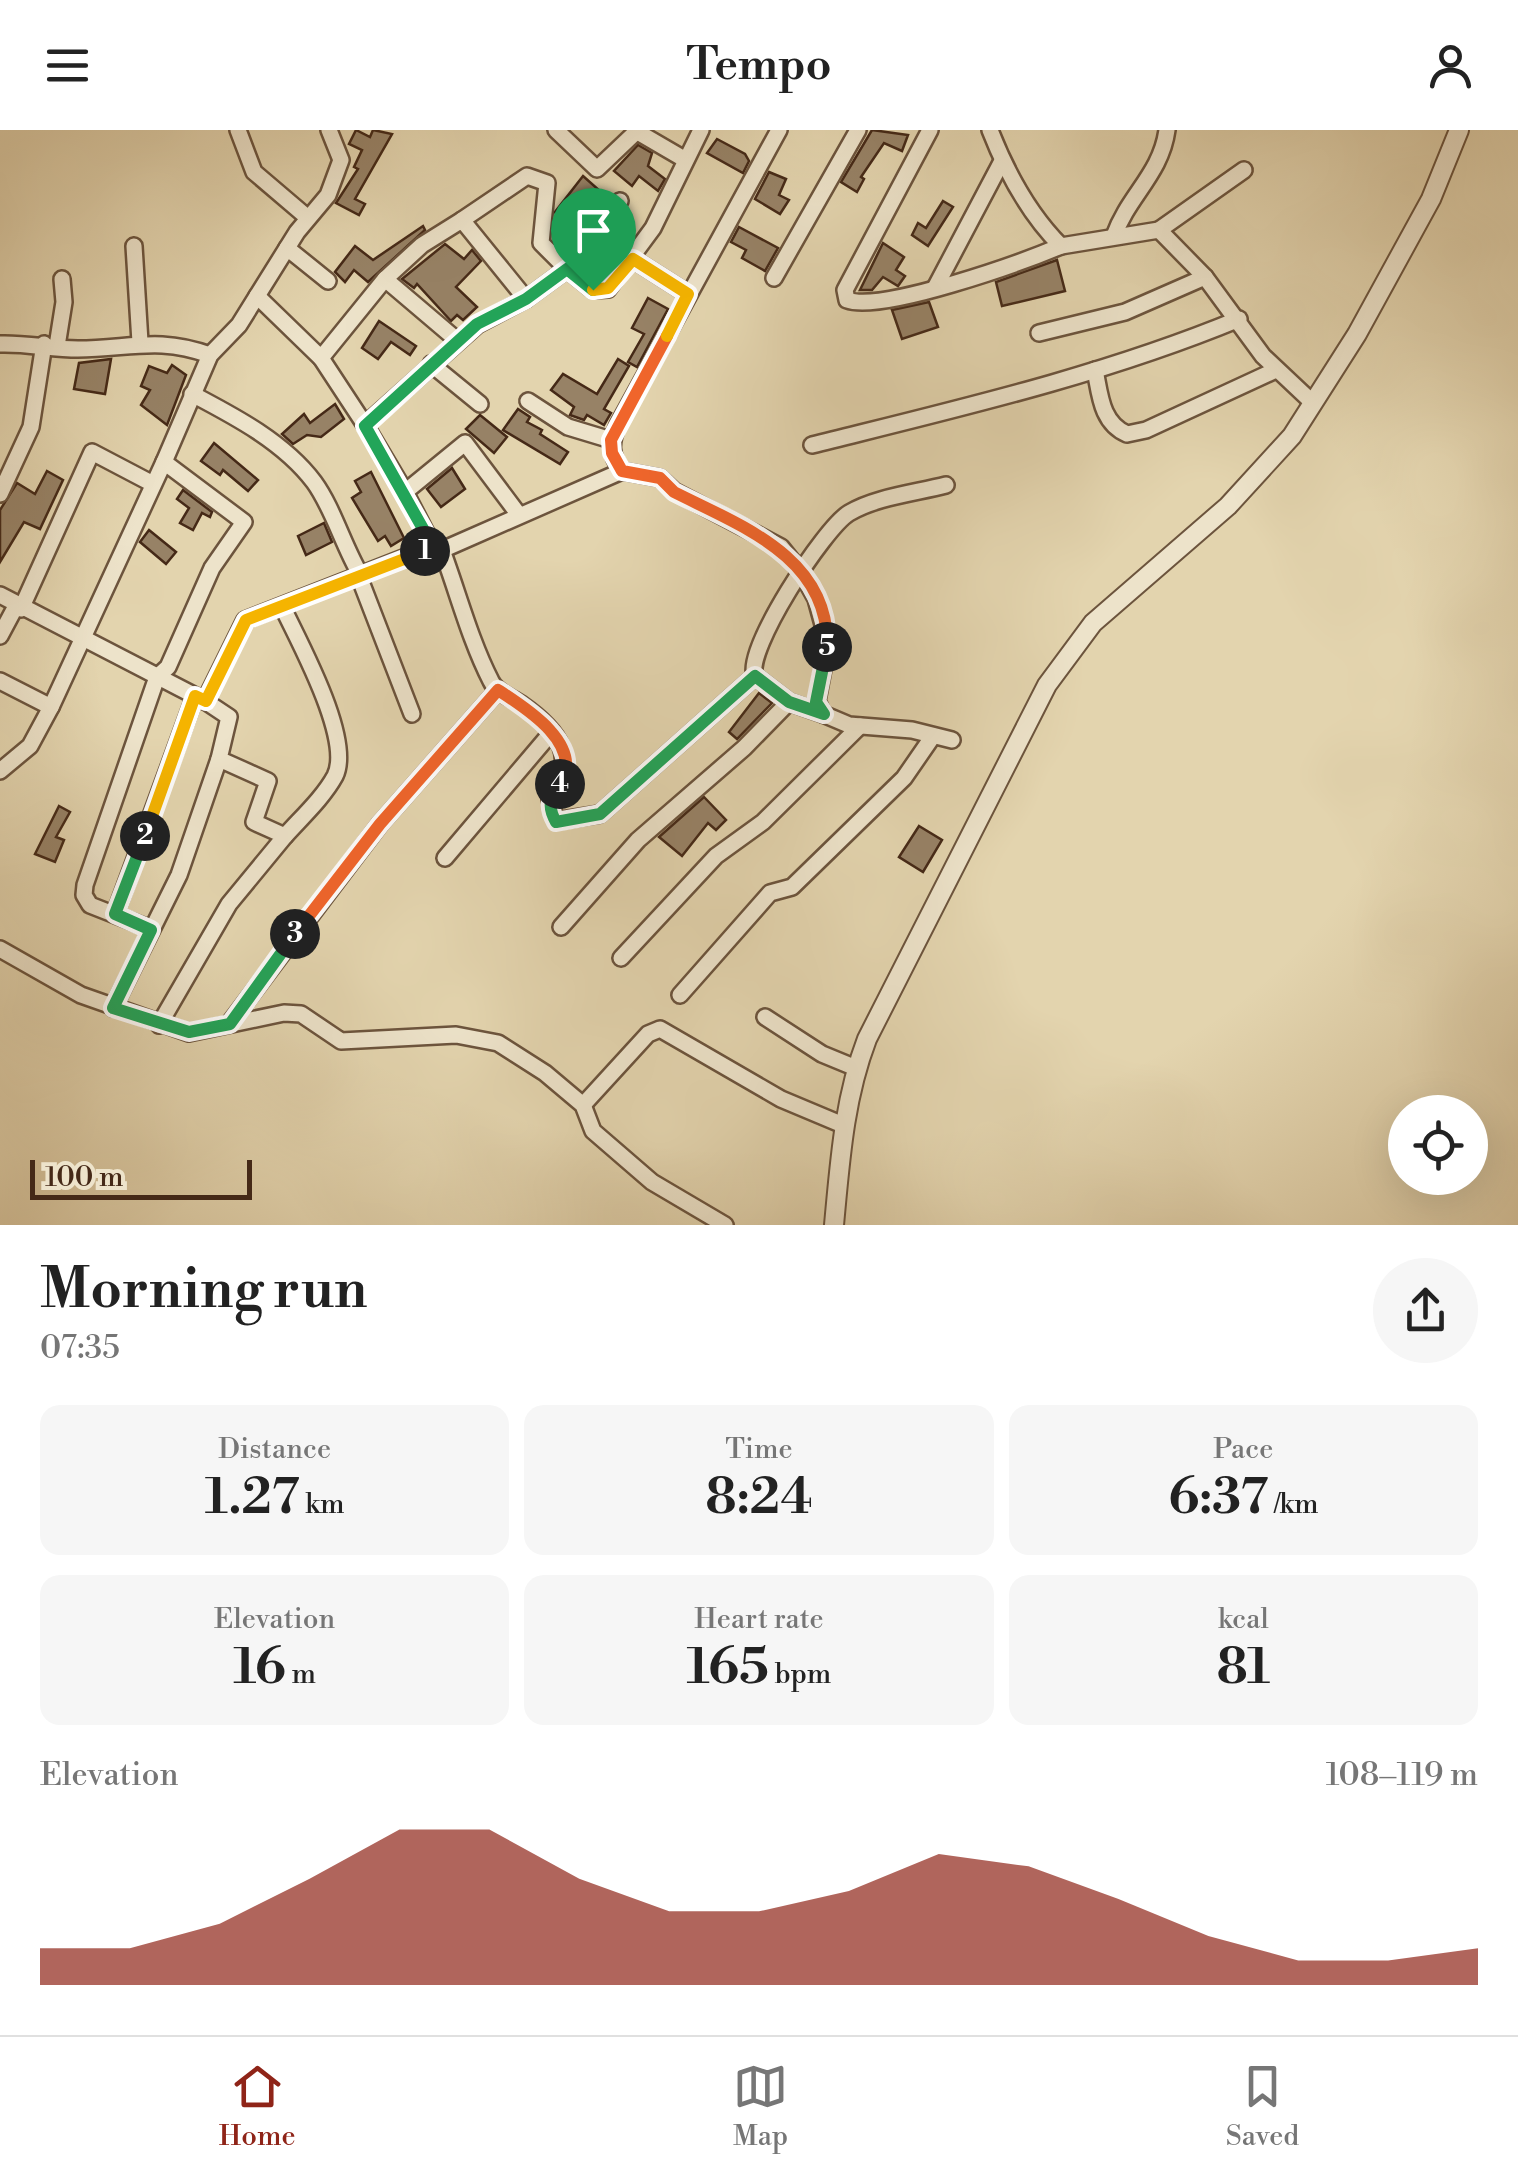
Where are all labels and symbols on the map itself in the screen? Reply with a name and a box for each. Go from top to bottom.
pin [551,188,636,291]
pin: 1 [400,526,450,576]
pin: 5 [802,622,852,672]
pin: 4 [535,759,585,809]
pin: 2 [120,811,170,861]
pin: 3 [270,909,320,959]
scale bar [30,1155,252,1200]

